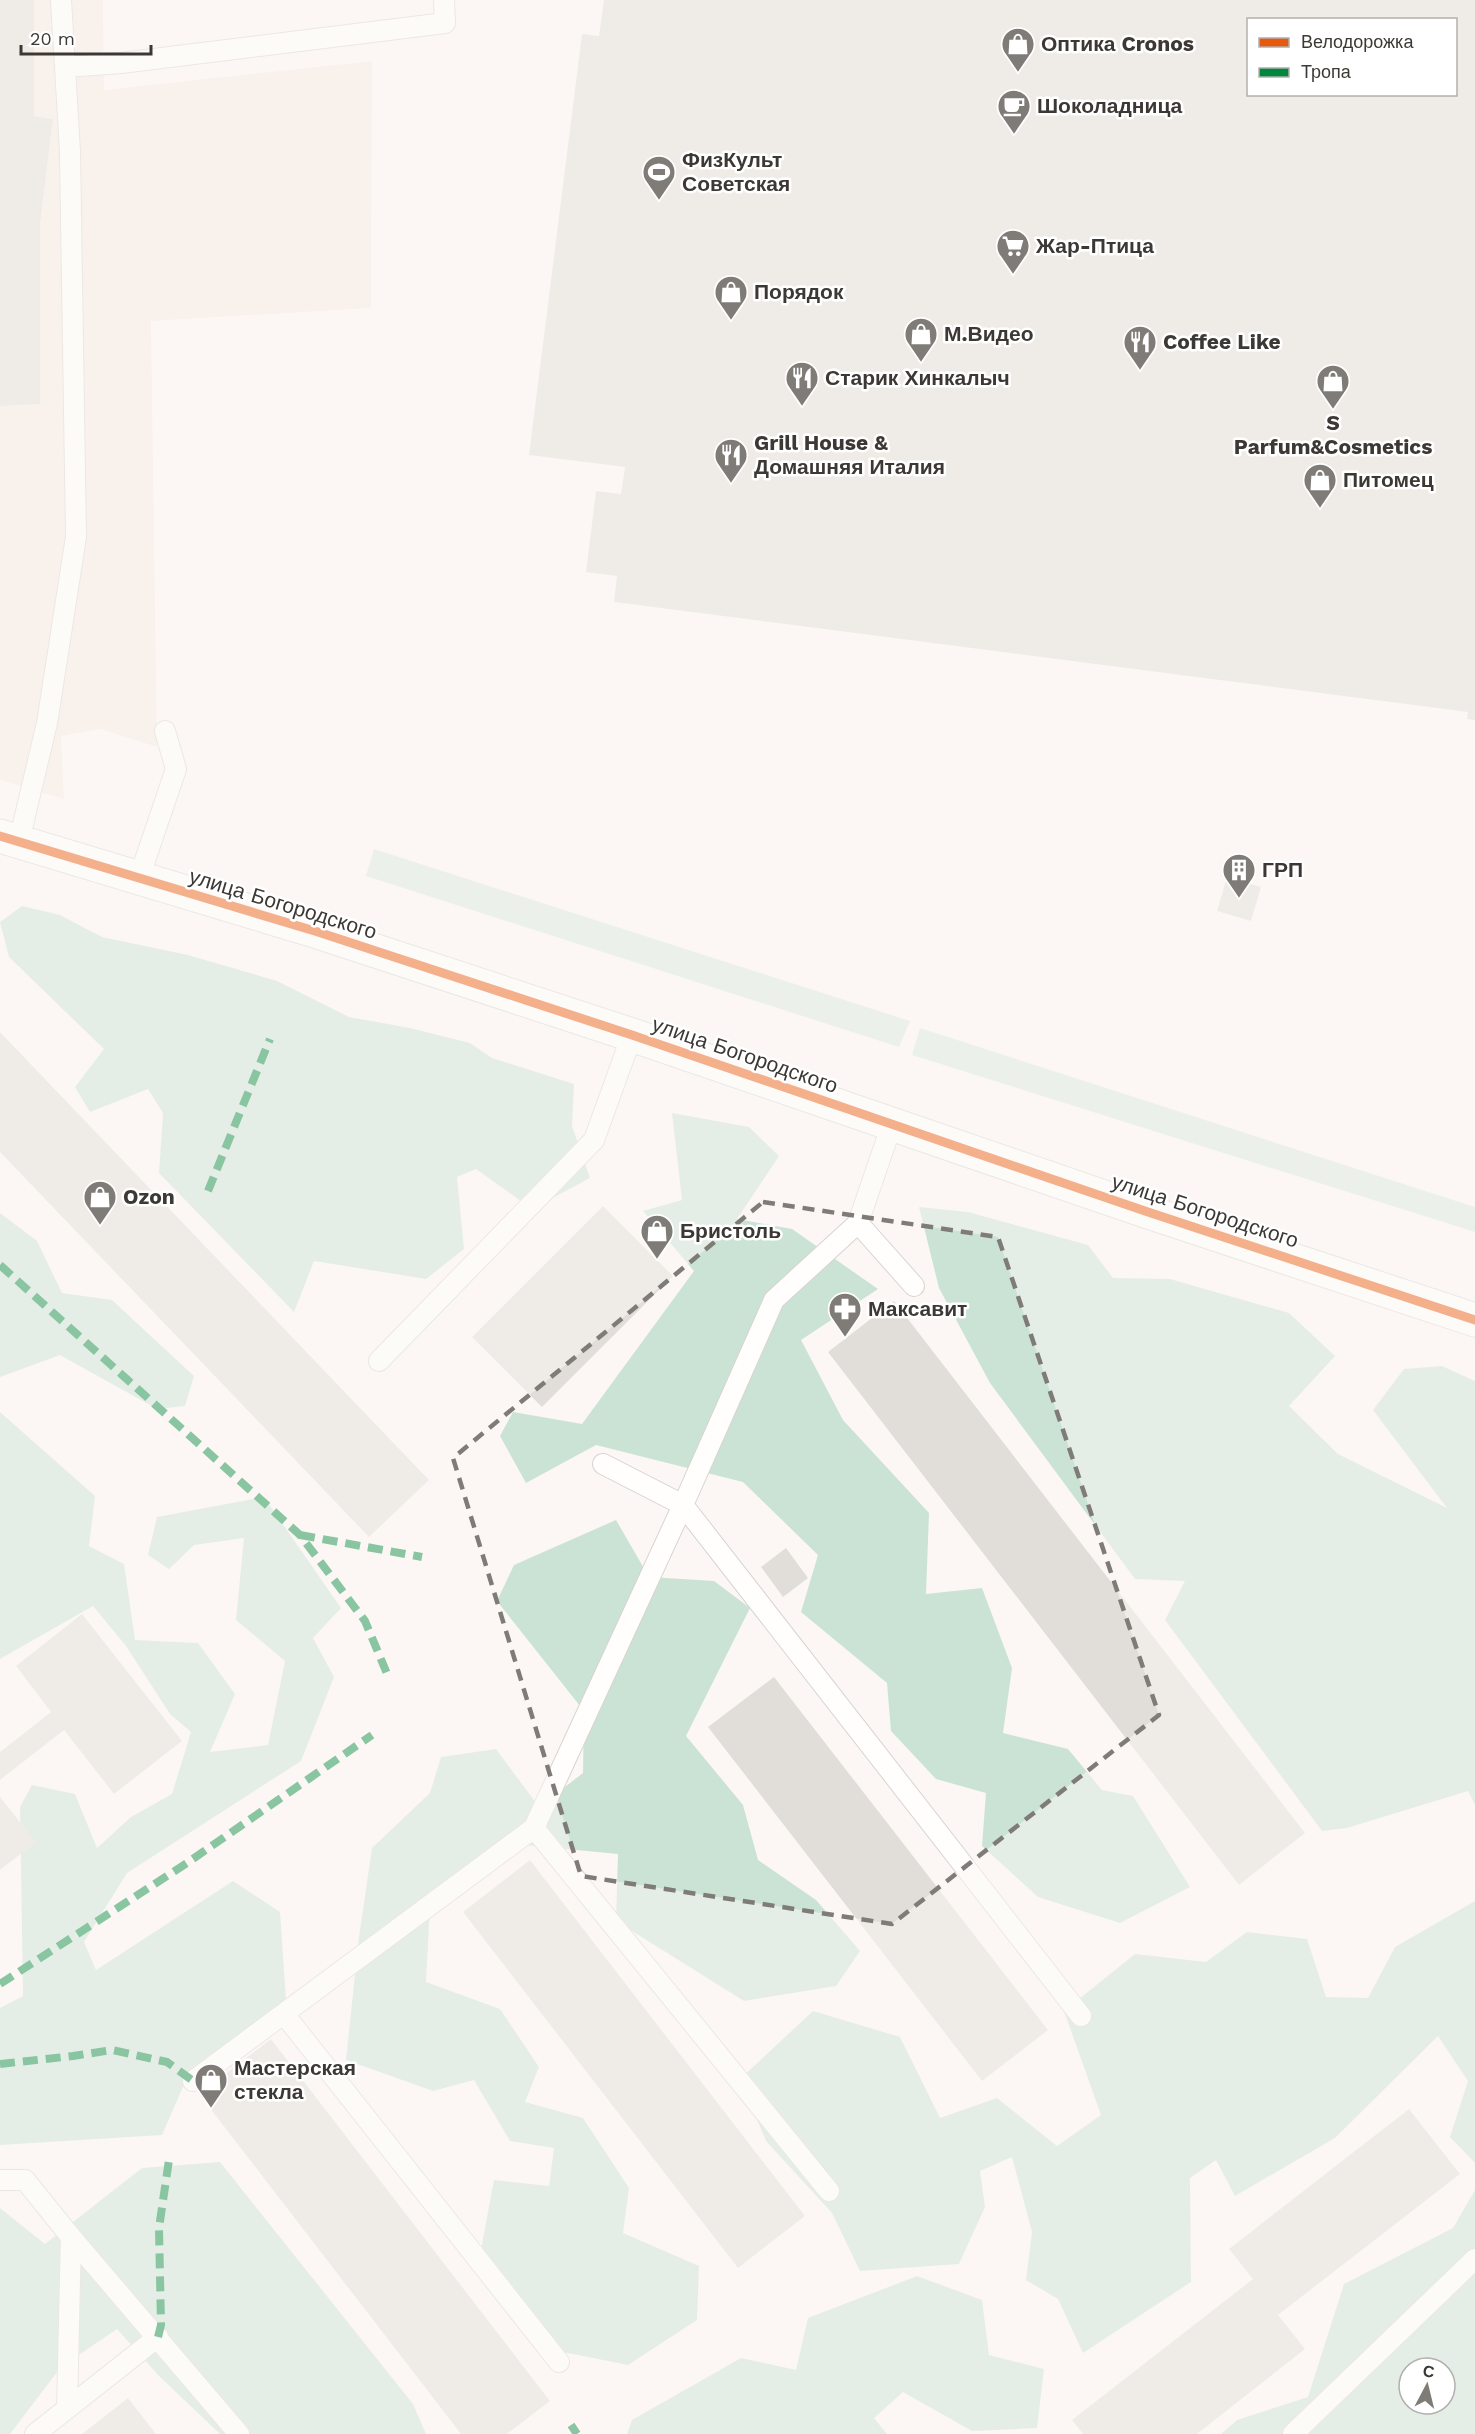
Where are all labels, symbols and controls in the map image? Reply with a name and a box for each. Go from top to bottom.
scale bar [21,18,152,56]
legend [1247,18,1457,96]
shop icon: Оптика Cronos [1000,26,1036,73]
text: 20 m [30,28,75,49]
place label: Оптика Cronos [1041,31,1194,56]
text: Велодорожка [1301,31,1414,52]
text: Тропа [1301,61,1352,82]
cafe icon: Шоколадница [996,88,1032,135]
place label: Шоколадница [1037,93,1183,118]
place label: ФизКульт Советская [682,147,790,196]
sports icon: ФизКульт Советская [641,154,677,201]
supermarket icon: Жар-Птица [995,228,1031,275]
place label: Жар-Птица [1035,233,1154,258]
shop icon: Порядок [713,274,749,321]
place label: Порядок [754,279,844,304]
shop icon: М.Видео [903,316,939,363]
place label: М.Видео [944,321,1034,346]
restaurant icon: Coffee Like [1122,324,1158,371]
place label: Coffee Like [1163,329,1281,354]
restaurant icon: Старик Хинкалыч [784,360,820,407]
shop icon: S Parfum&Cosmetics [1315,363,1351,410]
place label: Старик Хинкалыч [825,365,1010,390]
place label: S Parfum&Cosmetics [1234,410,1432,459]
place label: Grill House & Домашняя Италия [754,430,945,479]
restaurant icon: Grill House & Домашняя Италия [713,437,749,484]
shop icon: Питомец [1302,462,1338,509]
place label: Питомец [1343,467,1434,492]
building icon: ГРП [1221,852,1257,899]
place label: ГРП [1262,857,1303,882]
street label: улица Богородского [186,863,380,944]
street label: улица Богородского [649,1011,841,1098]
street label: улица Богородского [1109,1169,1302,1253]
shop icon: Ozon [82,1179,118,1226]
place label: Ozon [123,1184,175,1209]
shop icon: Бристоль [639,1213,675,1260]
place label: Бристоль [680,1218,781,1243]
pharmacy icon: Максавит [827,1291,863,1338]
place label: Максавит [868,1296,967,1321]
place label: Мастерская стекла [234,2055,356,2104]
shop icon: Мастерская стекла [193,2062,229,2109]
north arrow [1397,2356,1457,2416]
text: С [1422,2361,1436,2382]

